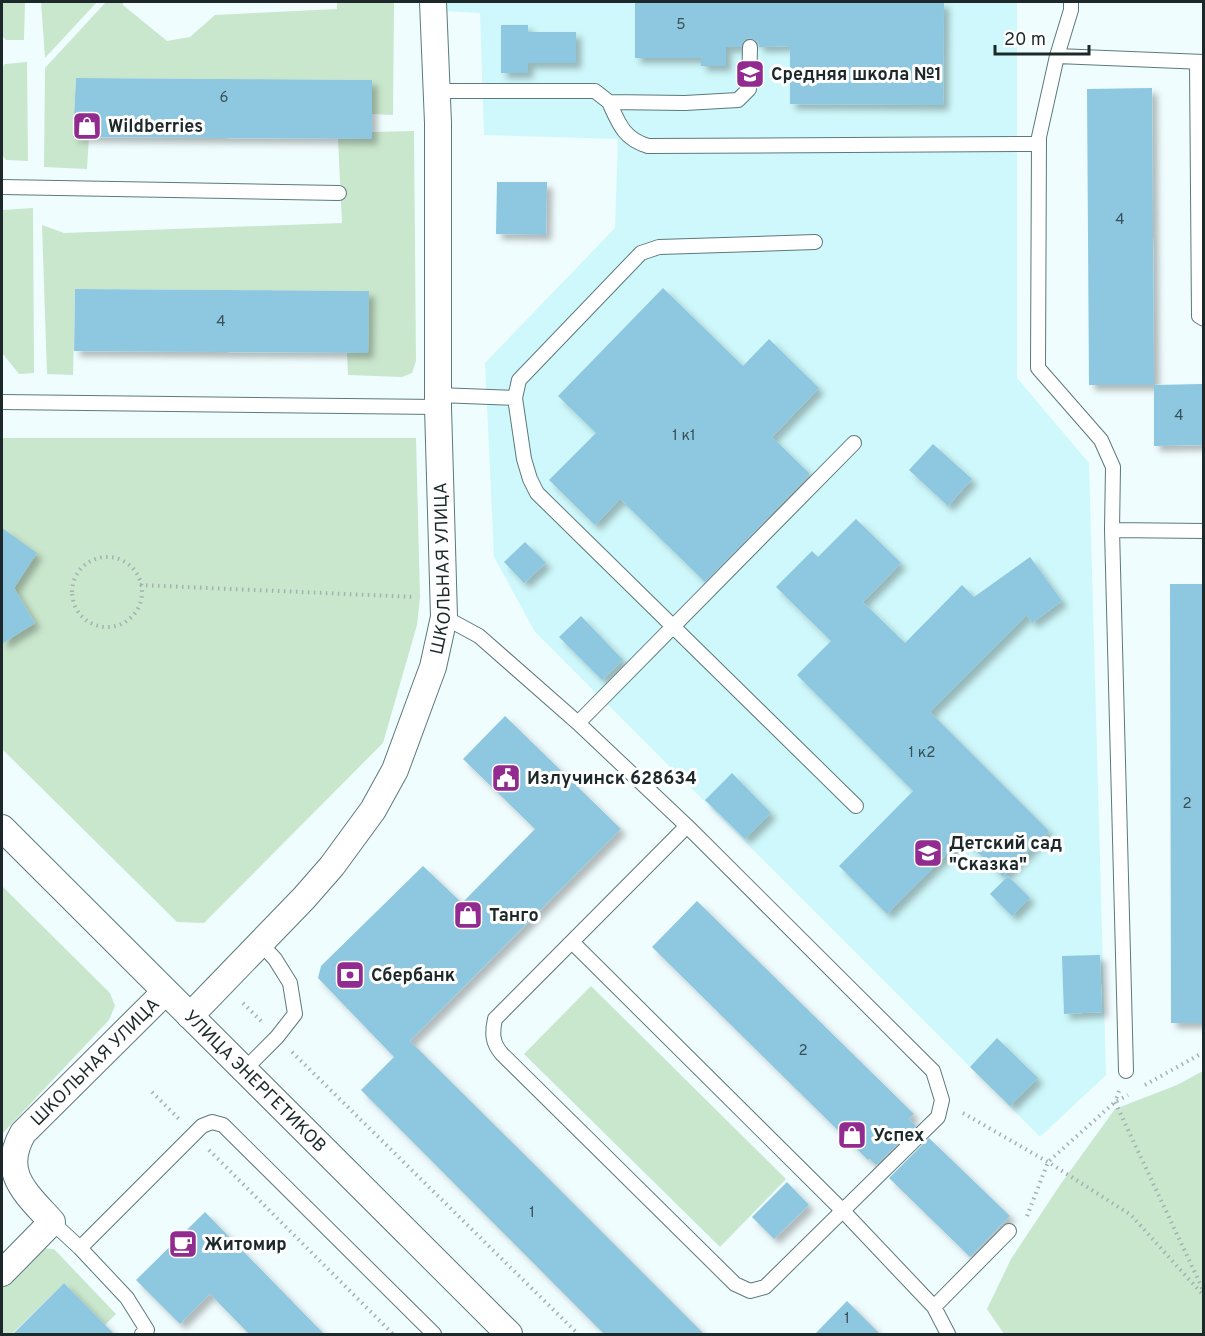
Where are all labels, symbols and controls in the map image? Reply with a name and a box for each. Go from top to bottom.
house number: 5 [676,16,686,35]
scale bar [995,18,1090,56]
text: 20 m [1004,29,1046,52]
school or university icon: Средняя школа №1 [734,58,766,90]
place label: Средняя школа №1 [771,64,942,87]
house number: 6 [220,89,229,108]
shop icon: Wildberries [71,110,103,142]
place label: Wildberries [108,116,203,139]
house number: 4 [1115,211,1125,230]
house number: 4 [216,313,226,332]
house number: 4 [1174,407,1184,426]
house number: 1 к1 [672,427,696,446]
street label: ШКОЛЬНАЯ УЛИЦА [426,482,458,657]
house number: 1 к2 [909,744,935,763]
public building icon: Излучинск 628634 [490,762,522,794]
place label: Излучинск 628634 [527,768,697,791]
house number: 2 [1182,795,1192,814]
place label: Детский сад "Сказка" [949,833,1062,877]
school or university icon: Детский сад "Сказка" [912,837,944,869]
shop icon: Танго [452,899,484,931]
place label: Танго [489,905,539,928]
bank icon: Сбербанк [334,959,366,991]
place label: Сбербанк [371,965,456,988]
street label: ШКОЛЬНАЯ УЛИЦА [27,994,165,1132]
street label: УЛИЦА ЭНЕРГЕТИКОВ [178,1006,330,1158]
house number: 2 [798,1042,808,1061]
shop icon: Успех [836,1119,868,1151]
place label: Успех [873,1125,925,1148]
house number: 1 [529,1204,535,1223]
cafe icon: Житомир [167,1228,199,1260]
place label: Житомир [204,1234,287,1257]
house number: 1 [844,1310,850,1329]

